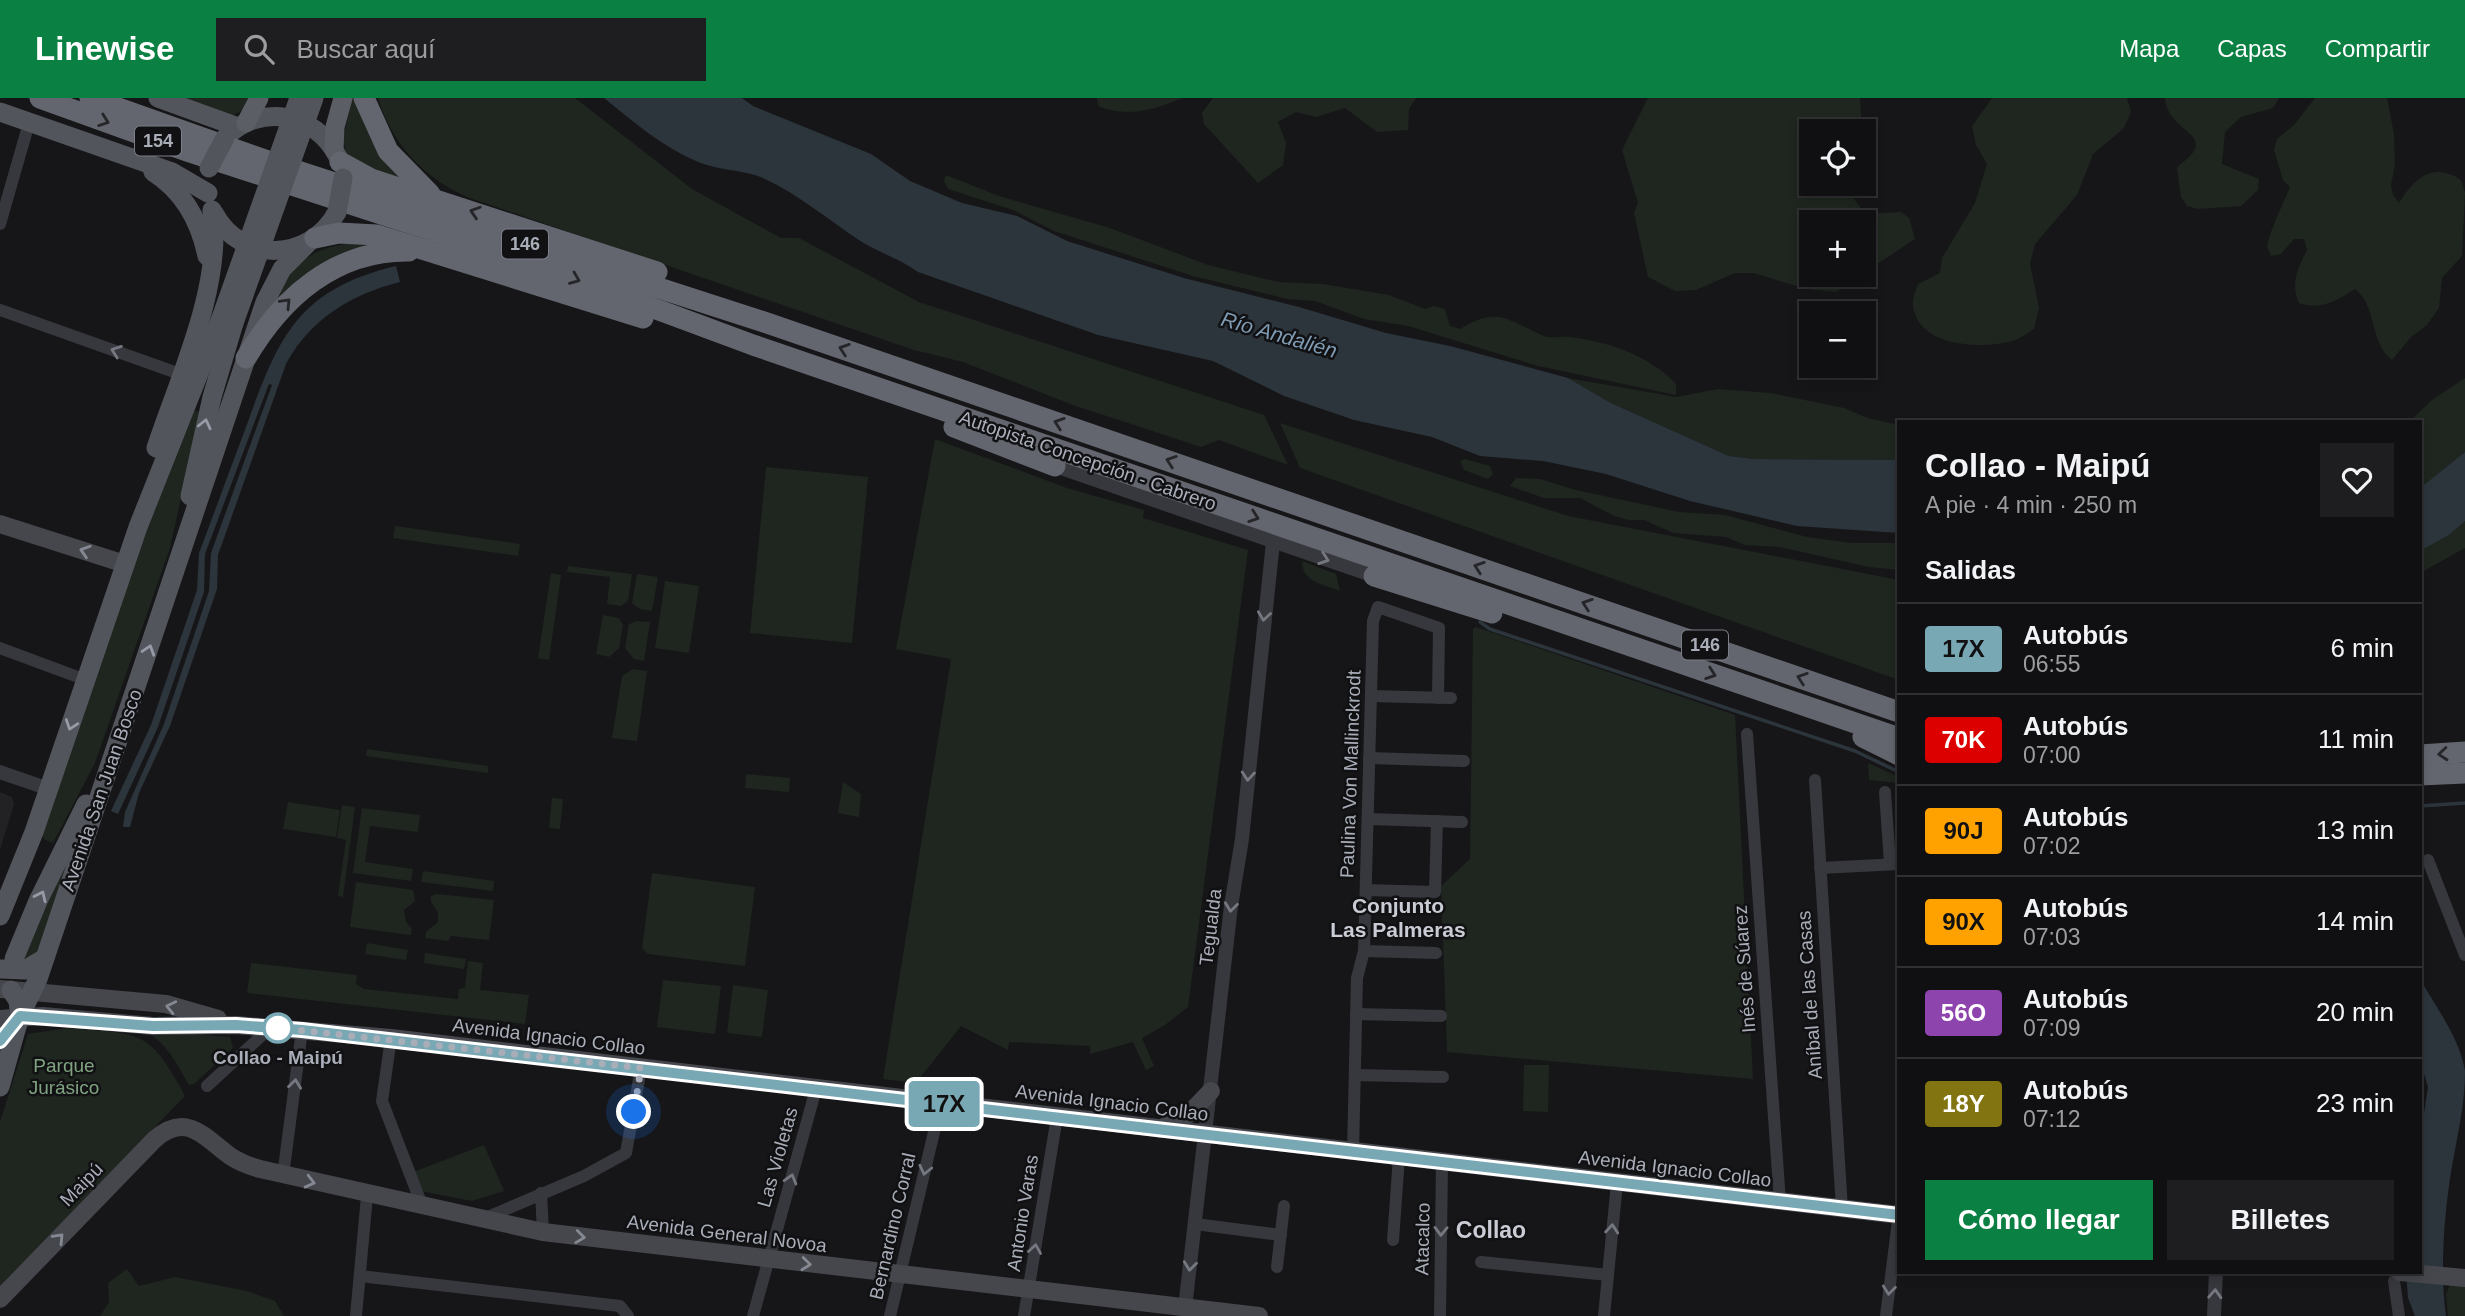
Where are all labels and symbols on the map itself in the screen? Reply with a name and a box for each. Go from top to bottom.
one-way arrow [97,113,109,127]
road number: 154 [135,126,181,156]
one-way arrow [469,205,481,220]
road number: 146 [502,230,548,258]
one-way arrow [568,270,580,284]
one-way arrow [278,298,291,311]
water label: Río Andalién [1219,307,1340,362]
one-way arrow [839,343,851,357]
one-way arrow [111,345,123,359]
street label: Autopista Concepción - Cabrero [957,407,1219,514]
one-way arrow [1054,417,1066,431]
one-way arrow [197,418,211,430]
one-way arrow [1165,455,1177,469]
one-way arrow [1247,509,1259,523]
one-way arrow [80,545,92,559]
one-way arrow [1317,551,1329,565]
one-way arrow [1473,561,1486,575]
one-way arrow [1581,598,1593,612]
one-way arrow [1257,611,1272,622]
road number: 146 [1682,630,1728,660]
one-way arrow [141,645,155,657]
one-way arrow [1705,666,1717,680]
street label: Paulina Von Mallinckrodt [1336,669,1365,878]
one-way arrow [1796,672,1809,686]
street label: Avenida San Juan Bosco [57,687,146,894]
one-way arrow [65,719,79,731]
one-way arrow [2437,746,2448,761]
one-way arrow [1241,771,1256,782]
street label: Tegualda [1195,887,1226,967]
one-way arrow [32,891,46,903]
district label: Conjunto Las Palmeras [1330,894,1466,941]
one-way arrow [1224,901,1239,912]
street label: Inés de Súarez [1730,904,1759,1033]
street label: Aníbal de las Casas [1793,910,1826,1080]
one-way arrow [165,1000,177,1015]
marker: Collao - Maipú [263,1013,293,1043]
street label: Avenida Ignacio Collao [451,1014,647,1059]
place label: Collao - Maipú [213,1047,343,1068]
park label: Parque Jurásico [29,1055,99,1098]
one-way arrow [288,1078,303,1090]
street label: Avenida Ignacio Collao [1014,1080,1210,1125]
line badge: 17X [904,1081,984,1127]
your location [616,1094,651,1129]
street label: Las Violetas [753,1105,802,1210]
street label: Avenida Ignacio Collao [1577,1146,1773,1191]
street label: Bernardino Corral [865,1151,920,1302]
street label: Antonio Varas [1003,1153,1042,1273]
street label: Maipú [56,1158,107,1210]
one-way arrow [919,1164,933,1176]
one-way arrow [304,1174,316,1188]
one-way arrow [783,1174,797,1186]
street label: Atacalco [1411,1202,1434,1276]
street label: Avenida General Novoa [626,1211,829,1256]
district label: Collao [1456,1217,1526,1243]
one-way arrow [1604,1223,1619,1234]
one-way arrow [1433,1226,1449,1236]
one-way arrow [575,1230,586,1245]
one-way arrow [51,1233,64,1246]
one-way arrow [1027,1243,1042,1255]
one-way arrow [801,1256,812,1271]
one-way arrow [1183,1261,1198,1272]
one-way arrow [1882,1284,1897,1296]
one-way arrow [2207,1288,2222,1299]

